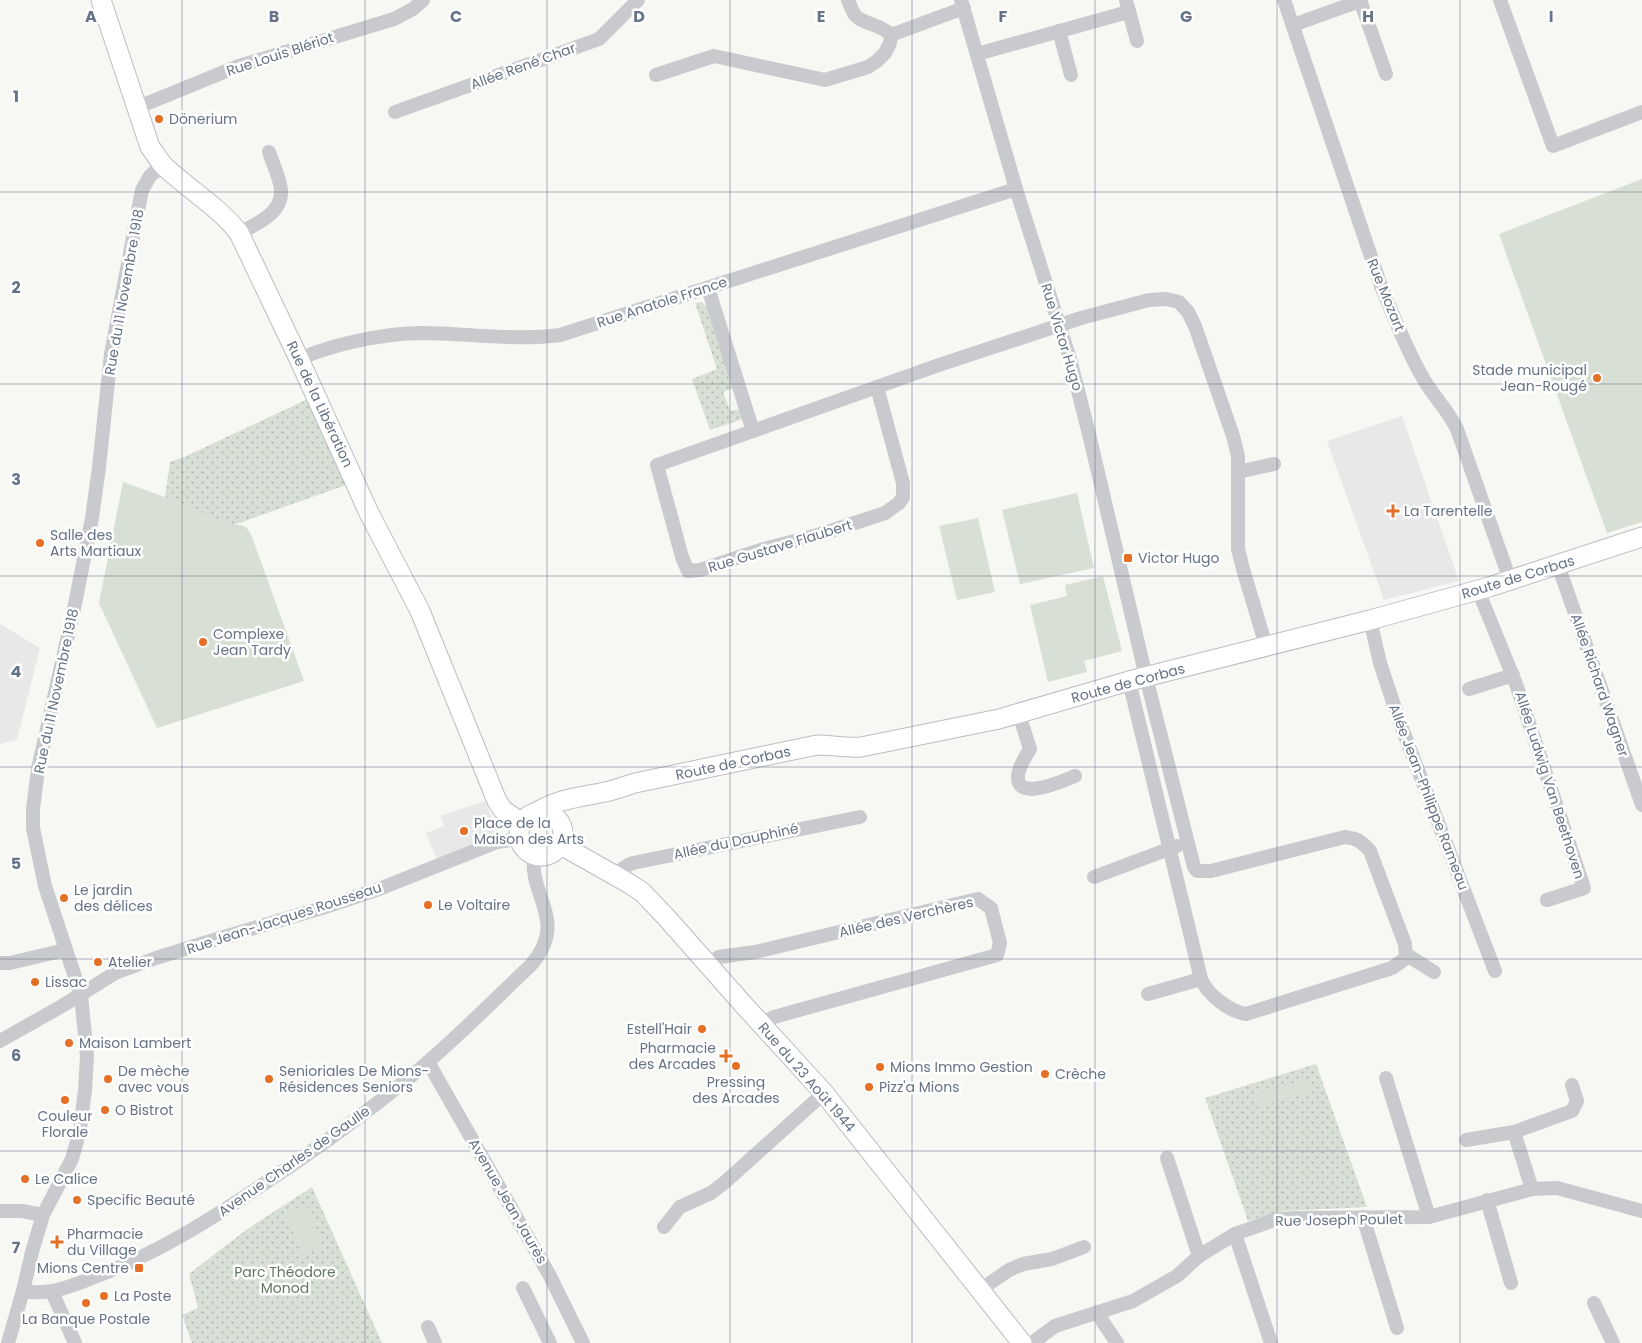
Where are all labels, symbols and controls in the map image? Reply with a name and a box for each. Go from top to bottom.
text: A [85,5,97,28]
text: B [269,5,279,28]
text: C [450,5,462,28]
text: D [633,5,645,28]
text: E [817,5,825,28]
text: F [999,5,1008,28]
text: G [1180,5,1192,28]
text: H [1362,5,1374,28]
text: I [1549,5,1553,28]
street label: Rue Louis Blériot [224,27,336,81]
street label: Allée René Char [468,38,578,94]
text: 1 [13,85,19,108]
place label: Dönerium [169,109,238,129]
marker: Dönerium [153,113,165,125]
street label: Rue du 11 Novembre 1918 [100,207,148,377]
street label: Rue Mozart [1362,256,1410,334]
street label: Rue Anatole France [594,271,730,332]
text: 2 [11,276,21,299]
street label: Rue Victor Hugo [1036,281,1088,393]
street label: Rue de la Libération [282,338,358,470]
place label: Stade municipal Jean-Rougé [1472,360,1587,396]
marker: Stade municipal Jean-Rougé [1591,372,1603,384]
text: 3 [11,468,21,491]
place label: La Tarentelle [1404,501,1493,521]
marker: La Tarentelle [1386,504,1400,518]
street label: Rue Gustave Flaubert [706,515,854,577]
place label: Salle des Arts Martiaux [50,525,142,561]
marker: Salle des Arts Martiaux [34,537,46,549]
place label: Victor Hugo [1138,548,1220,568]
street label: Route de Corbas [1459,550,1577,604]
marker: Victor Hugo [1122,552,1134,564]
street label: Rue du 11 Novembre 1918 [29,606,83,775]
street label: Allée Richard Wagner [1566,611,1634,759]
place label: Complexe Jean Tardy [213,624,291,660]
marker: Complexe Jean Tardy [197,636,209,648]
street label: Route de Corbas [1069,658,1187,708]
text: 4 [11,660,22,683]
street label: Allée Ludwig Van Beethoven [1510,689,1590,881]
street label: Allée Jean-Philippe Rameau [1384,701,1474,893]
street label: Route de Corbas [674,741,792,785]
place label: Place de la Maison des Arts [474,813,584,849]
street label: Allée du Dauphiné [672,818,801,864]
marker: Place de la Maison des Arts [458,825,470,837]
text: 5 [11,852,21,875]
street label: Rue Jean-Jacques Rousseau [184,877,384,959]
place label: Le jardin des délices [74,880,153,916]
marker: Le jardin des délices [58,892,70,904]
street label: Allée des Verchères [837,892,975,942]
place label: Le Voltaire [438,895,511,915]
marker: Le Voltaire [422,899,434,911]
place label: Atelier [108,952,152,972]
marker: Atelier [92,956,104,968]
place label: Lissac [45,972,87,992]
marker: Lissac [29,976,41,988]
street label: Rue du 23 Août 1944 [754,1018,860,1136]
place label: Estell'Hair [627,1019,692,1039]
marker: Estell'Hair [696,1023,708,1035]
place label: Maison Lambert [79,1033,191,1053]
marker: Maison Lambert [63,1037,75,1049]
place label: Pharmacie des Arcades [629,1038,716,1074]
text: 6 [11,1044,21,1067]
marker: Pharmacie des Arcades [720,1050,732,1062]
place label: Mions Immo Gestion [890,1057,1033,1077]
marker: Pressing des Arcades [730,1060,742,1072]
place label: De mèche avec vous [118,1061,190,1097]
place label: Senioriales De Mions- Résidences Seniors [279,1061,429,1097]
marker: Mions Immo Gestion [874,1061,886,1073]
place label: Crèche [1055,1064,1106,1084]
marker: Crèche [1039,1068,1051,1080]
place label: Pressing des Arcades [692,1072,780,1108]
marker: De mèche avec vous [102,1073,114,1085]
marker: Senioriales De Mions- Résidences Seniors [263,1073,275,1085]
place label: Pizz'a Mions [879,1077,959,1097]
marker: Pizz'a Mions [863,1081,875,1093]
marker: Couleur Florale [59,1094,71,1106]
place label: O Bistrot [115,1100,173,1120]
street label: Avenue Charles de Gaulle [214,1101,374,1221]
marker: O Bistrot [99,1104,111,1116]
place label: Couleur Florale [37,1106,93,1142]
street label: Avenue Jean Jaurès [464,1135,552,1267]
place label: Le Calice [35,1169,98,1189]
marker: Le Calice [19,1173,31,1185]
place label: Specific Beauté [87,1190,195,1210]
marker: Specific Beauté [71,1194,83,1206]
street label: Rue Joseph Poulet [1275,1209,1403,1231]
place label: Pharmacie du Village [67,1224,144,1260]
text: 7 [12,1236,21,1259]
marker: Pharmacie du Village [51,1236,63,1248]
place label: Mions Centre [37,1258,129,1278]
marker: Mions Centre [133,1262,145,1274]
park label: Parc Théodore Monod [234,1262,336,1298]
place label: La Poste [114,1286,172,1306]
marker: La Poste [98,1290,110,1302]
marker: La Banque Postale [80,1297,92,1309]
place label: La Banque Postale [22,1309,150,1329]

